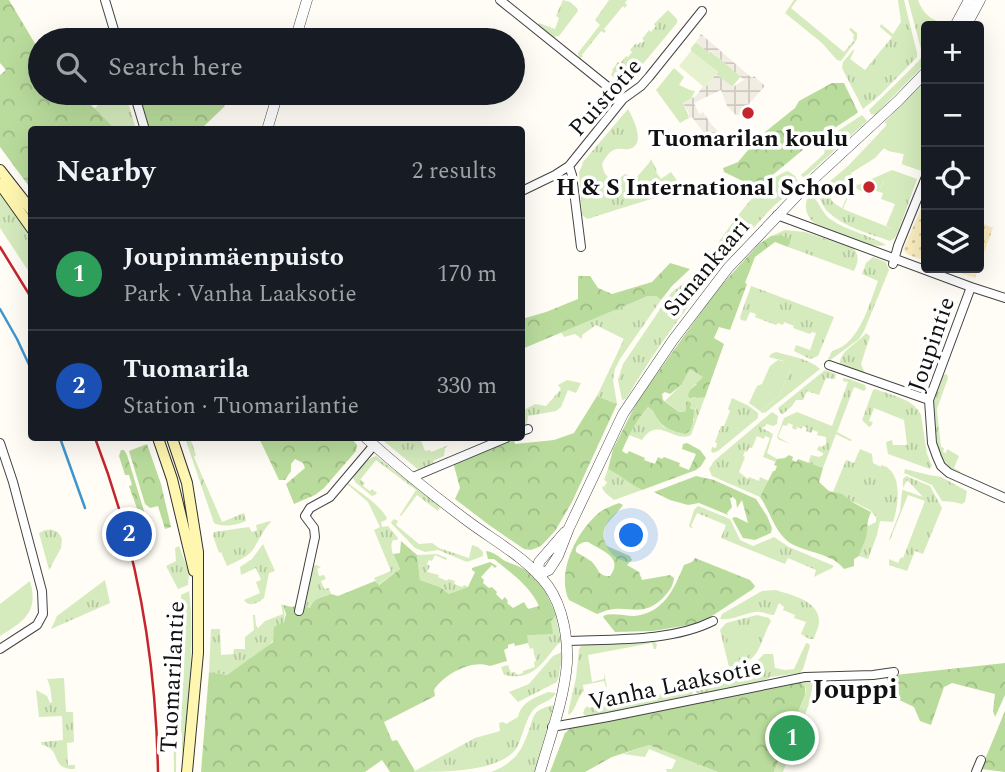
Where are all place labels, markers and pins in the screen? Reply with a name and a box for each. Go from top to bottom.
marker: Tuomarilan koulu [740,105,756,121]
place label: Tuomarilan koulu [648,121,848,157]
place label: H & S International School [556,170,855,206]
marker: H & S International School [861,179,877,195]
pin: 2 [106,508,152,560]
pin: 1 [769,712,815,764]

